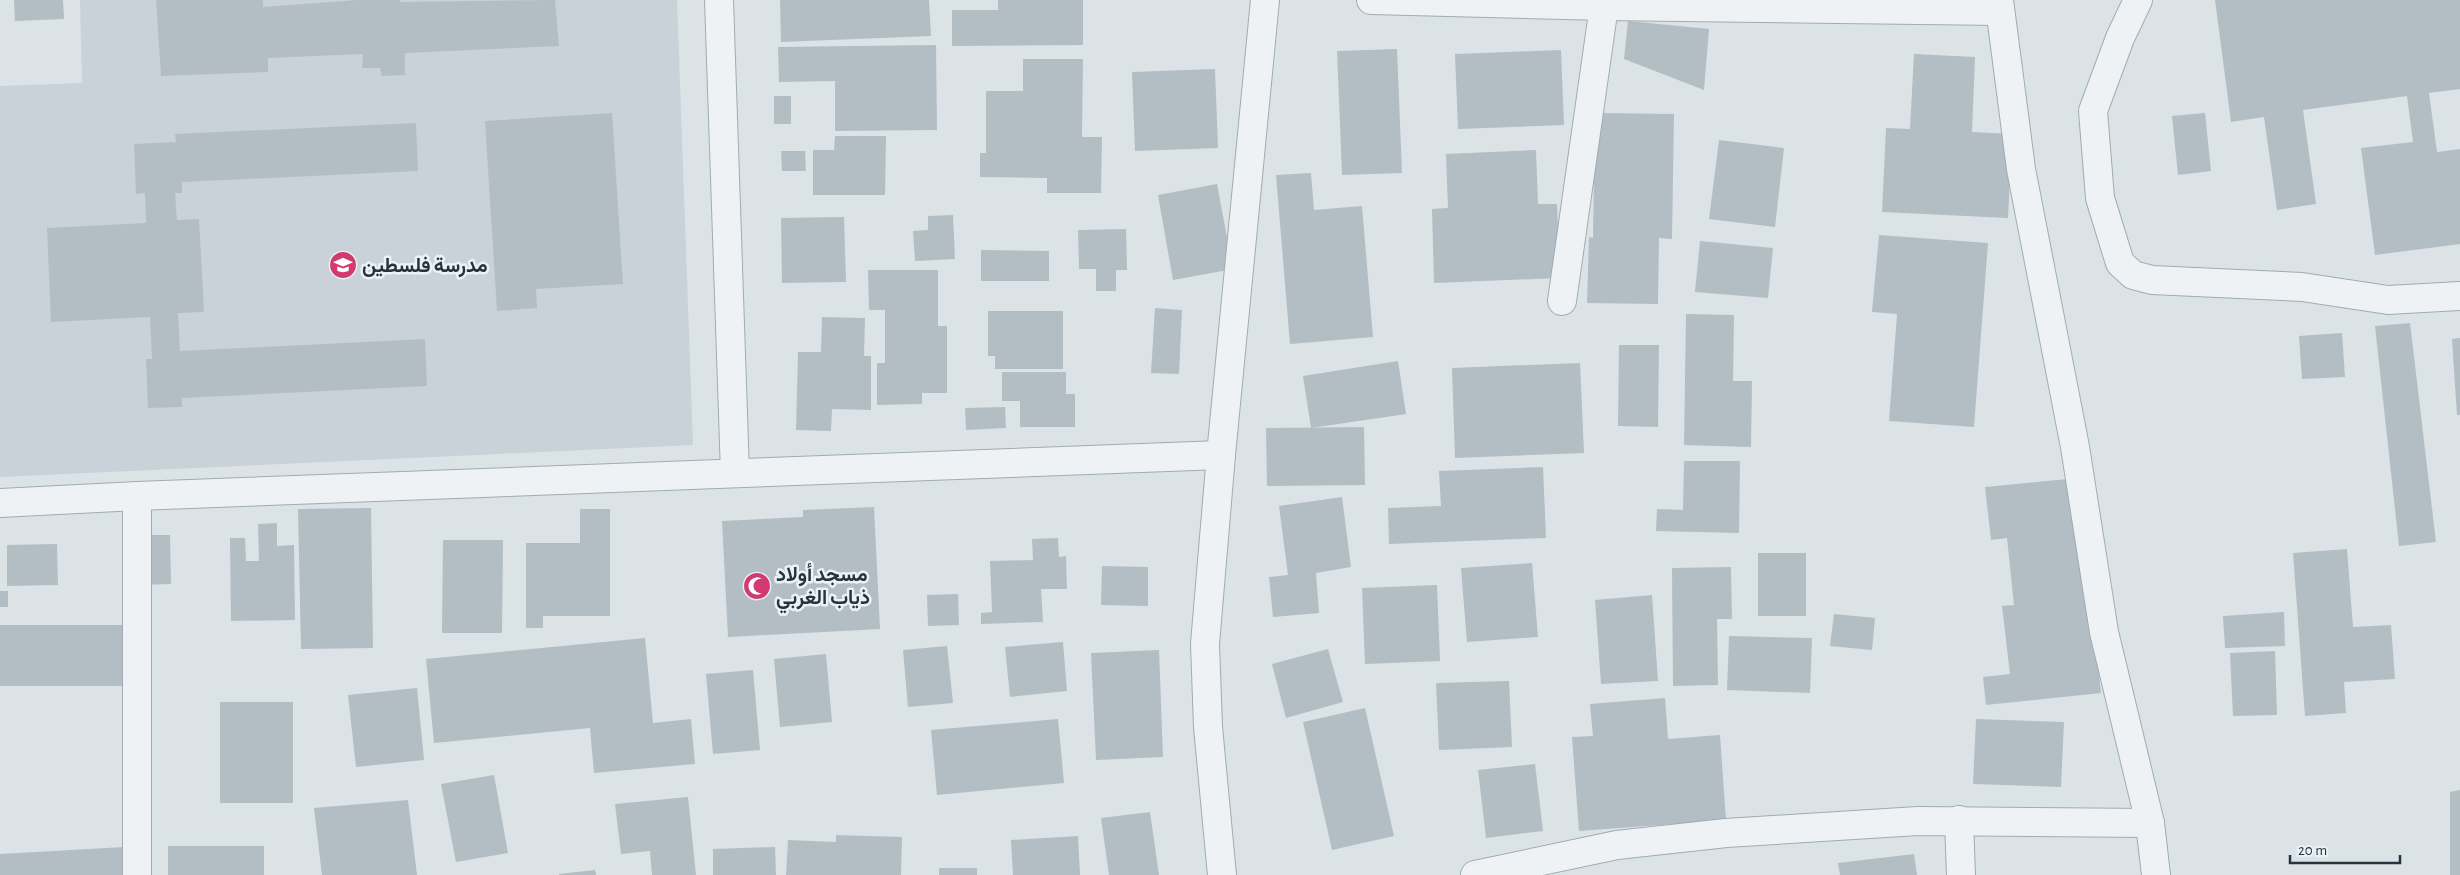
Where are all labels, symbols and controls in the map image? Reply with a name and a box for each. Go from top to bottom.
school or university icon: مدرسة فلسطين [328,250,358,280]
place label: مدرسة فلسطين [362,256,488,278]
place label: مسجد أولاد ذياب الغربي [776,563,870,614]
mosque icon: مسجد أولاد ذياب الغربي [742,571,772,601]
scale bar [2290,832,2400,864]
text: 20 m [2298,843,2327,858]

